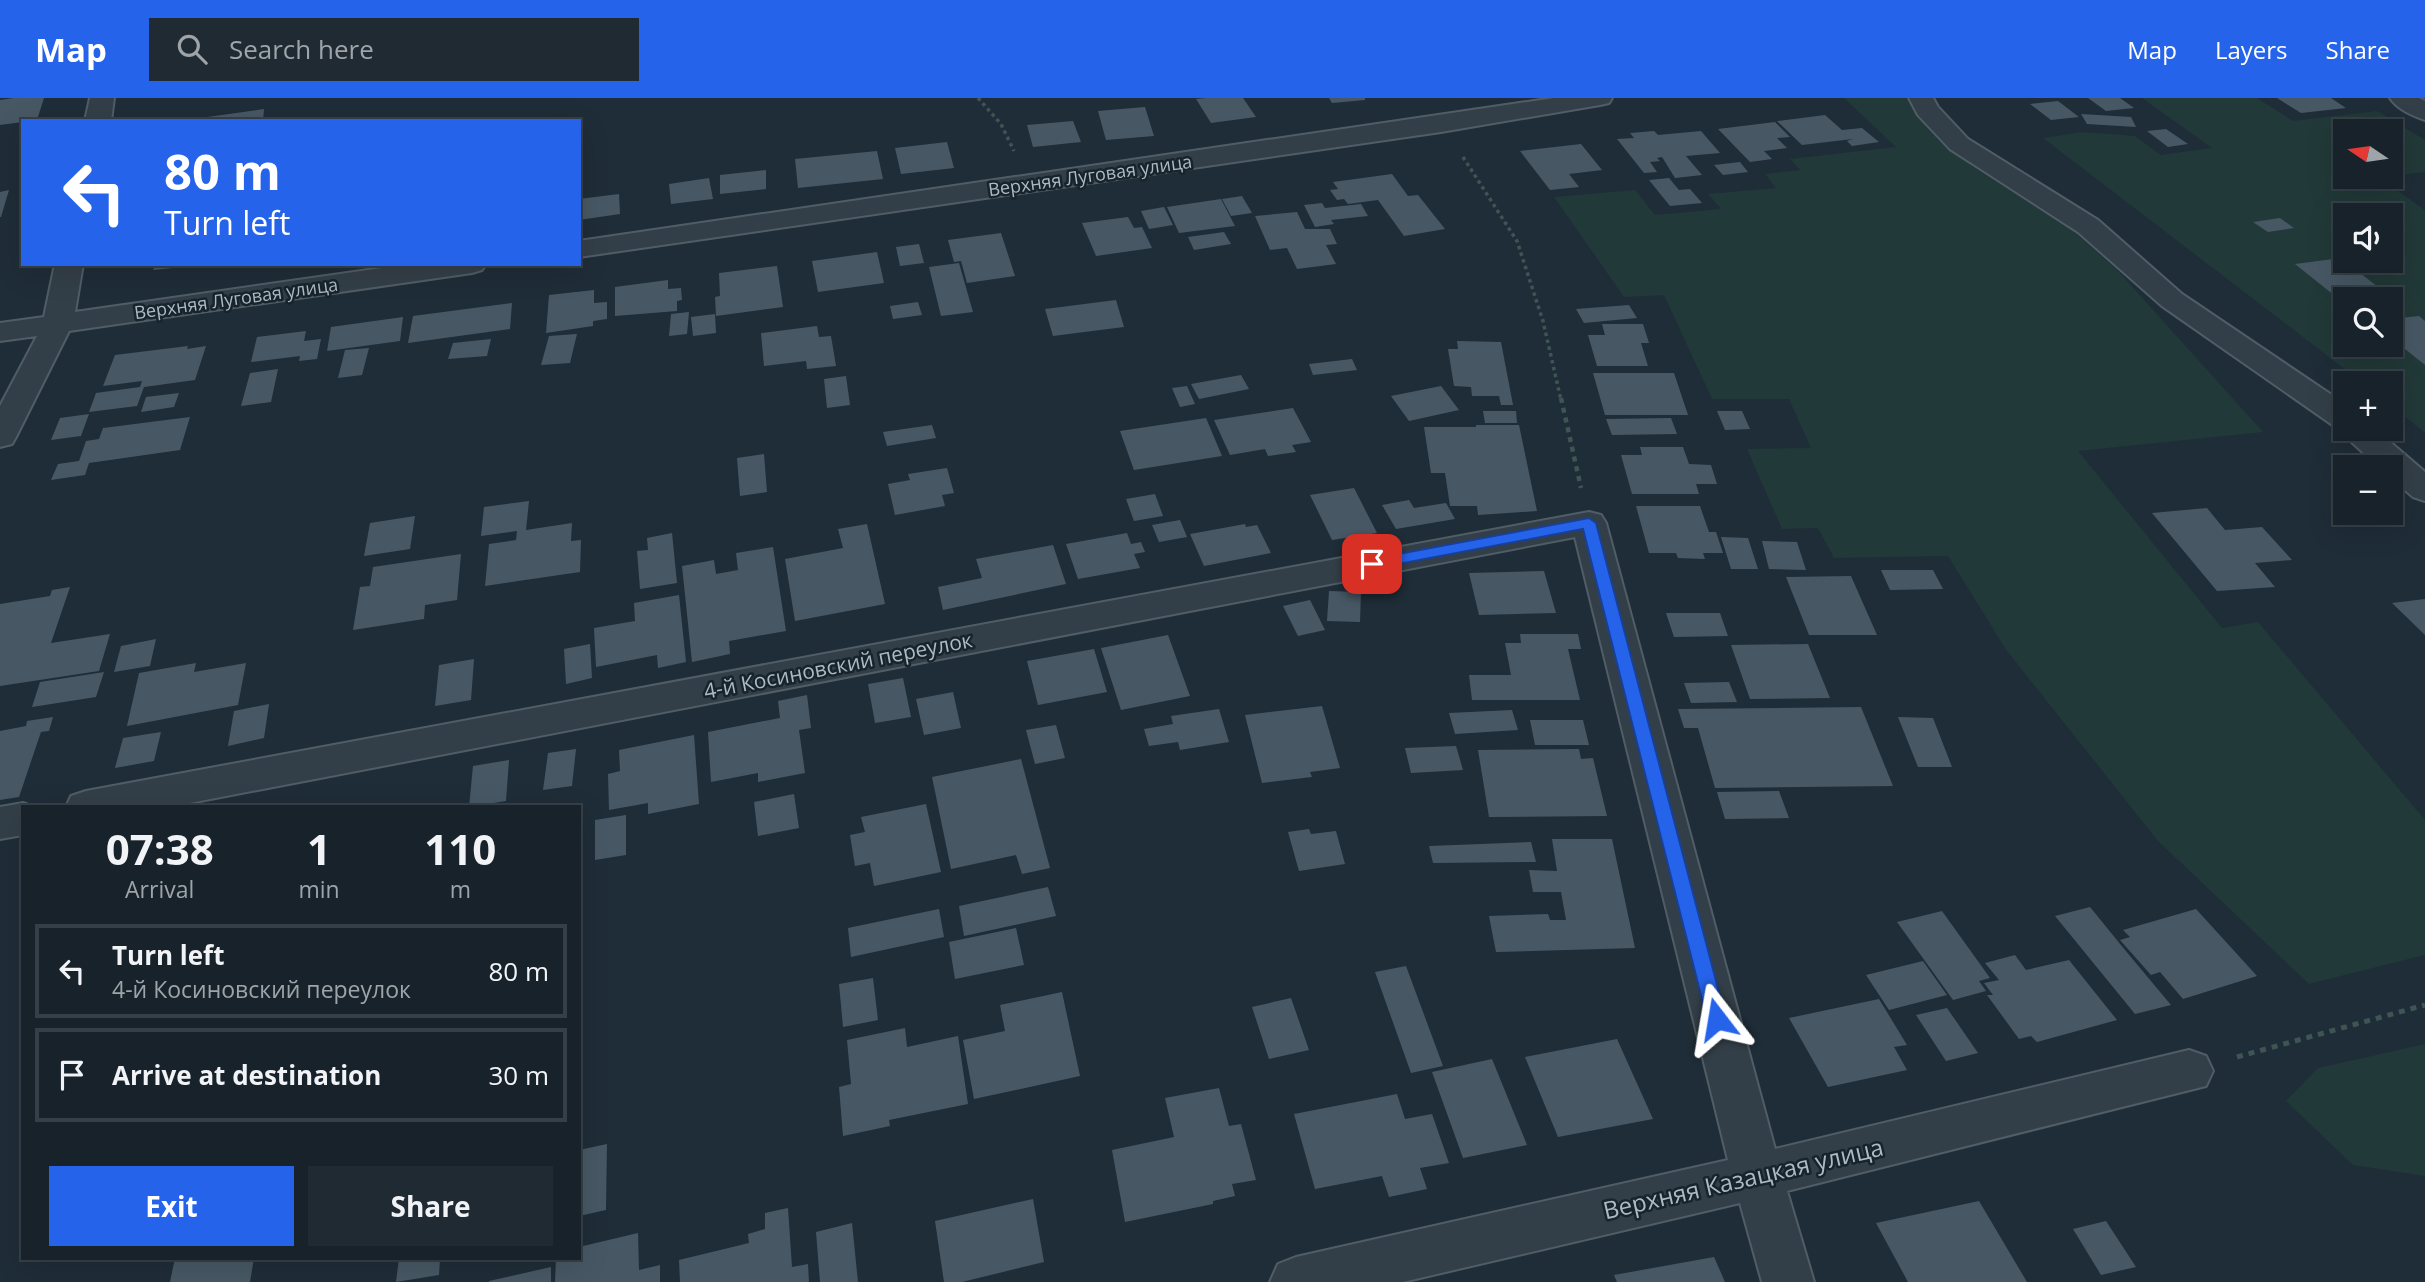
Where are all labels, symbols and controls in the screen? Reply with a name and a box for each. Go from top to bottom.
search box [149,18,639,81]
text: Map [35,27,107,72]
icon: search [173,30,211,68]
text: Search here [229,31,374,67]
text: Map [2127,33,2177,66]
text: Layers [2215,33,2288,66]
text: Share [2326,33,2390,66]
north arrow [2333,119,2403,189]
map controls [2333,119,2403,525]
text: 80 m [164,138,281,204]
icon: left [49,147,140,238]
street label: Верхняя Луговая улица [987,149,1193,201]
text: Turn left [164,201,290,244]
button: sound [2333,203,2403,273]
street label: Верхняя Луговая улица [133,272,339,324]
button: search [2333,287,2403,357]
button: + [2333,371,2403,441]
button: − [2333,455,2403,525]
pin [1342,534,1402,594]
icon: arrive [1353,545,1391,583]
street label: 4-й Косиновский переулок [701,625,975,705]
text: 07:38 [106,820,214,877]
text: 1 [307,820,331,877]
text: 110 [424,820,496,877]
text: Arrival [125,873,194,905]
text: min [298,873,340,905]
text: m [450,873,471,905]
text: Turn left [112,937,224,973]
icon: left [53,952,91,990]
text: 80 m [488,953,549,989]
text: 4-й Косиновский переулок [112,973,411,1005]
position arrow [1680,982,1754,1056]
icon: arrive [53,1056,91,1094]
text: Arrive at destination [112,1057,381,1093]
text: 30 m [488,1057,549,1093]
street label: Верхняя Казацкая улица [1600,1130,1886,1226]
button: Exit [49,1166,294,1246]
button: Share [308,1166,553,1246]

